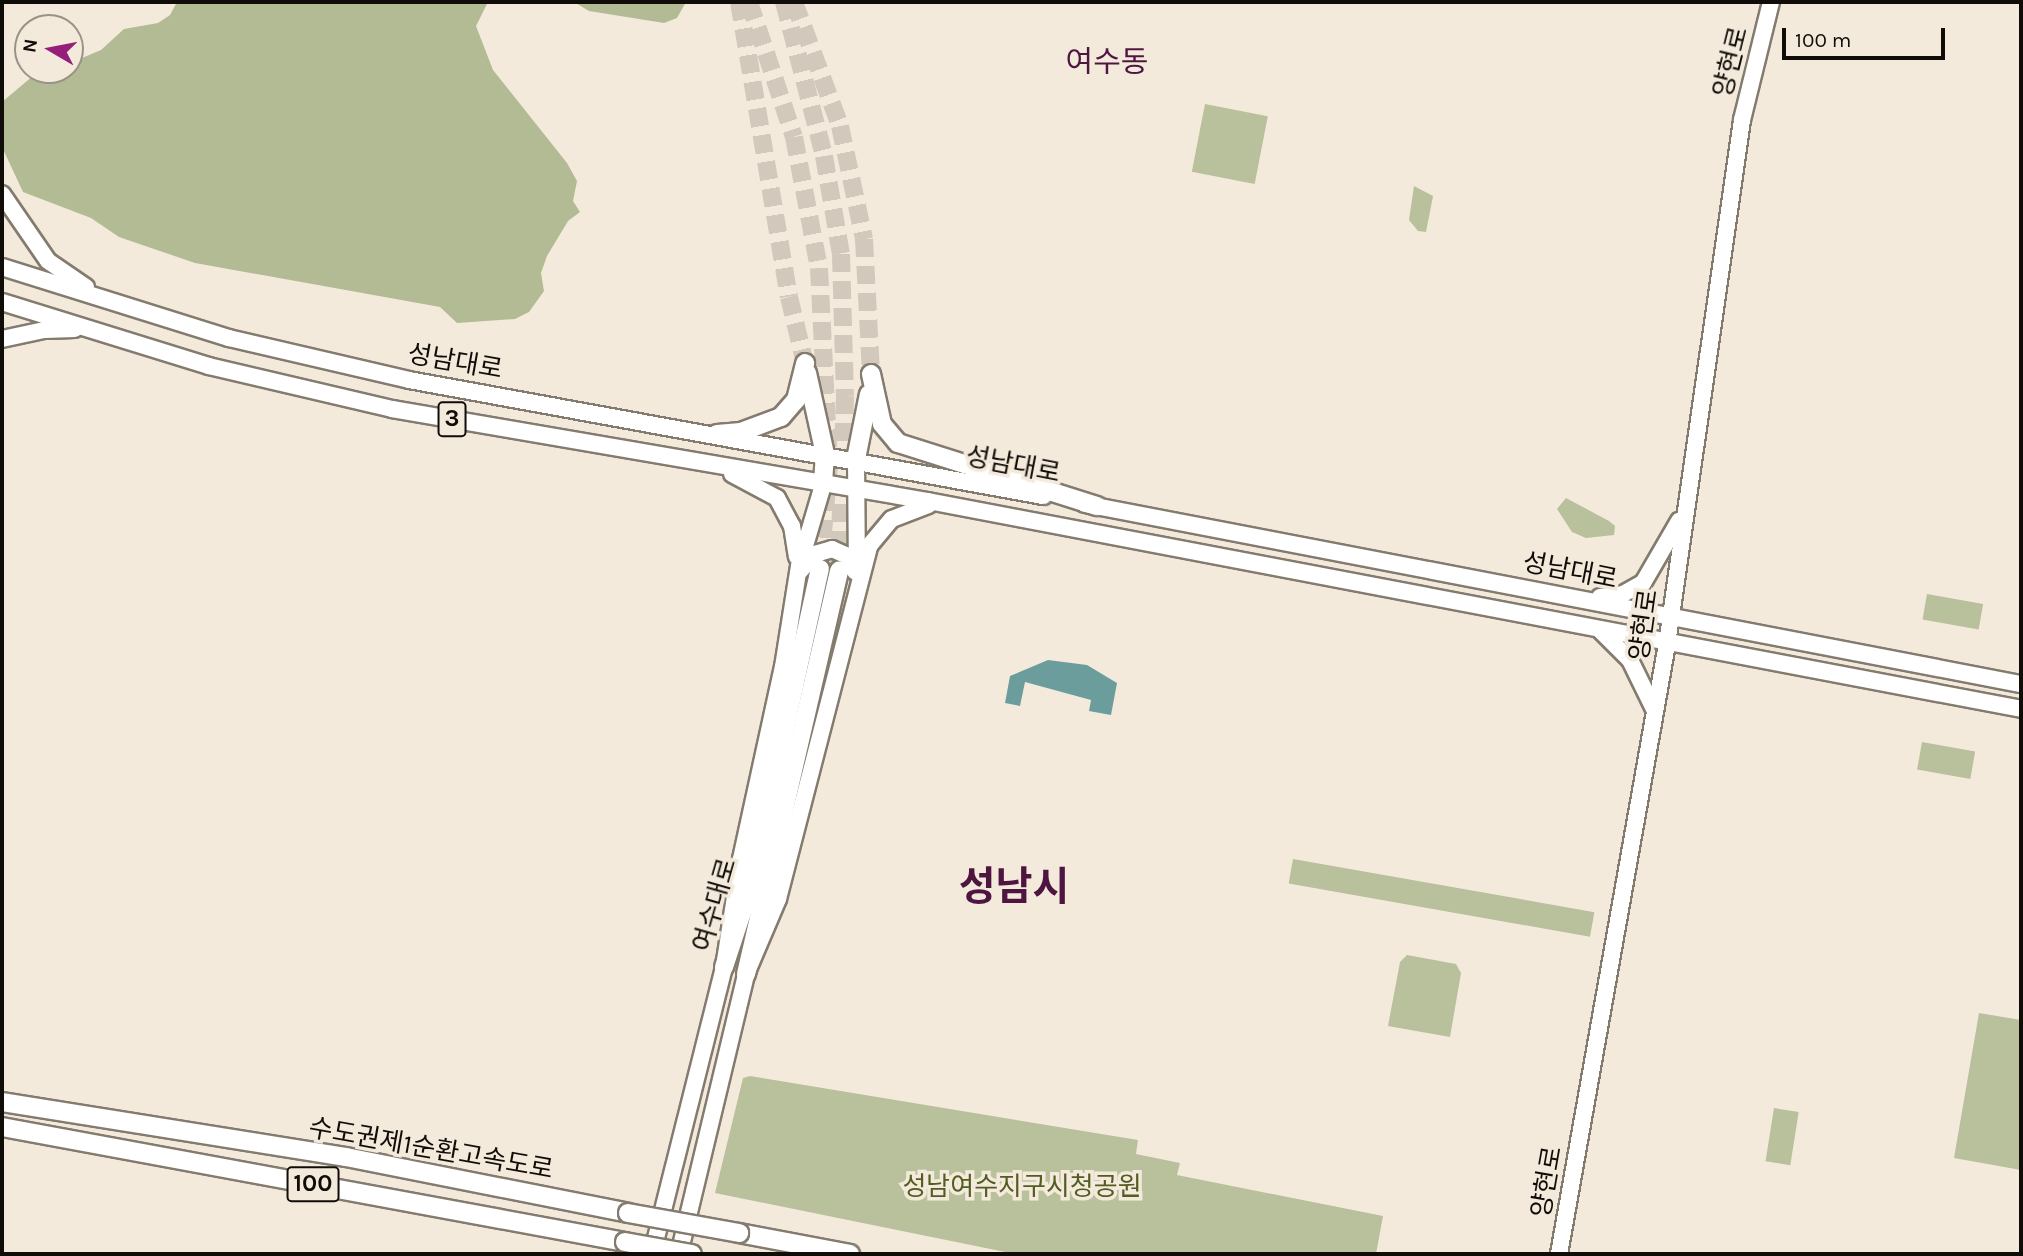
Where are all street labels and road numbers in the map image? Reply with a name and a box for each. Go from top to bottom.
street label: 양현로 [1707,23,1755,101]
street label: 성남대로 [405,338,505,386]
road number: 3 [436,398,468,440]
street label: 성남대로 [963,441,1063,489]
street label: 성남대로 [1520,547,1620,595]
street label: 양현로 [1624,587,1664,663]
street label: 여수대로 [687,855,743,955]
street label: 수도권제1순환고속도로 [306,1112,556,1186]
street label: 양현로 [1525,1144,1569,1220]
road number: 100 [285,1164,341,1204]

